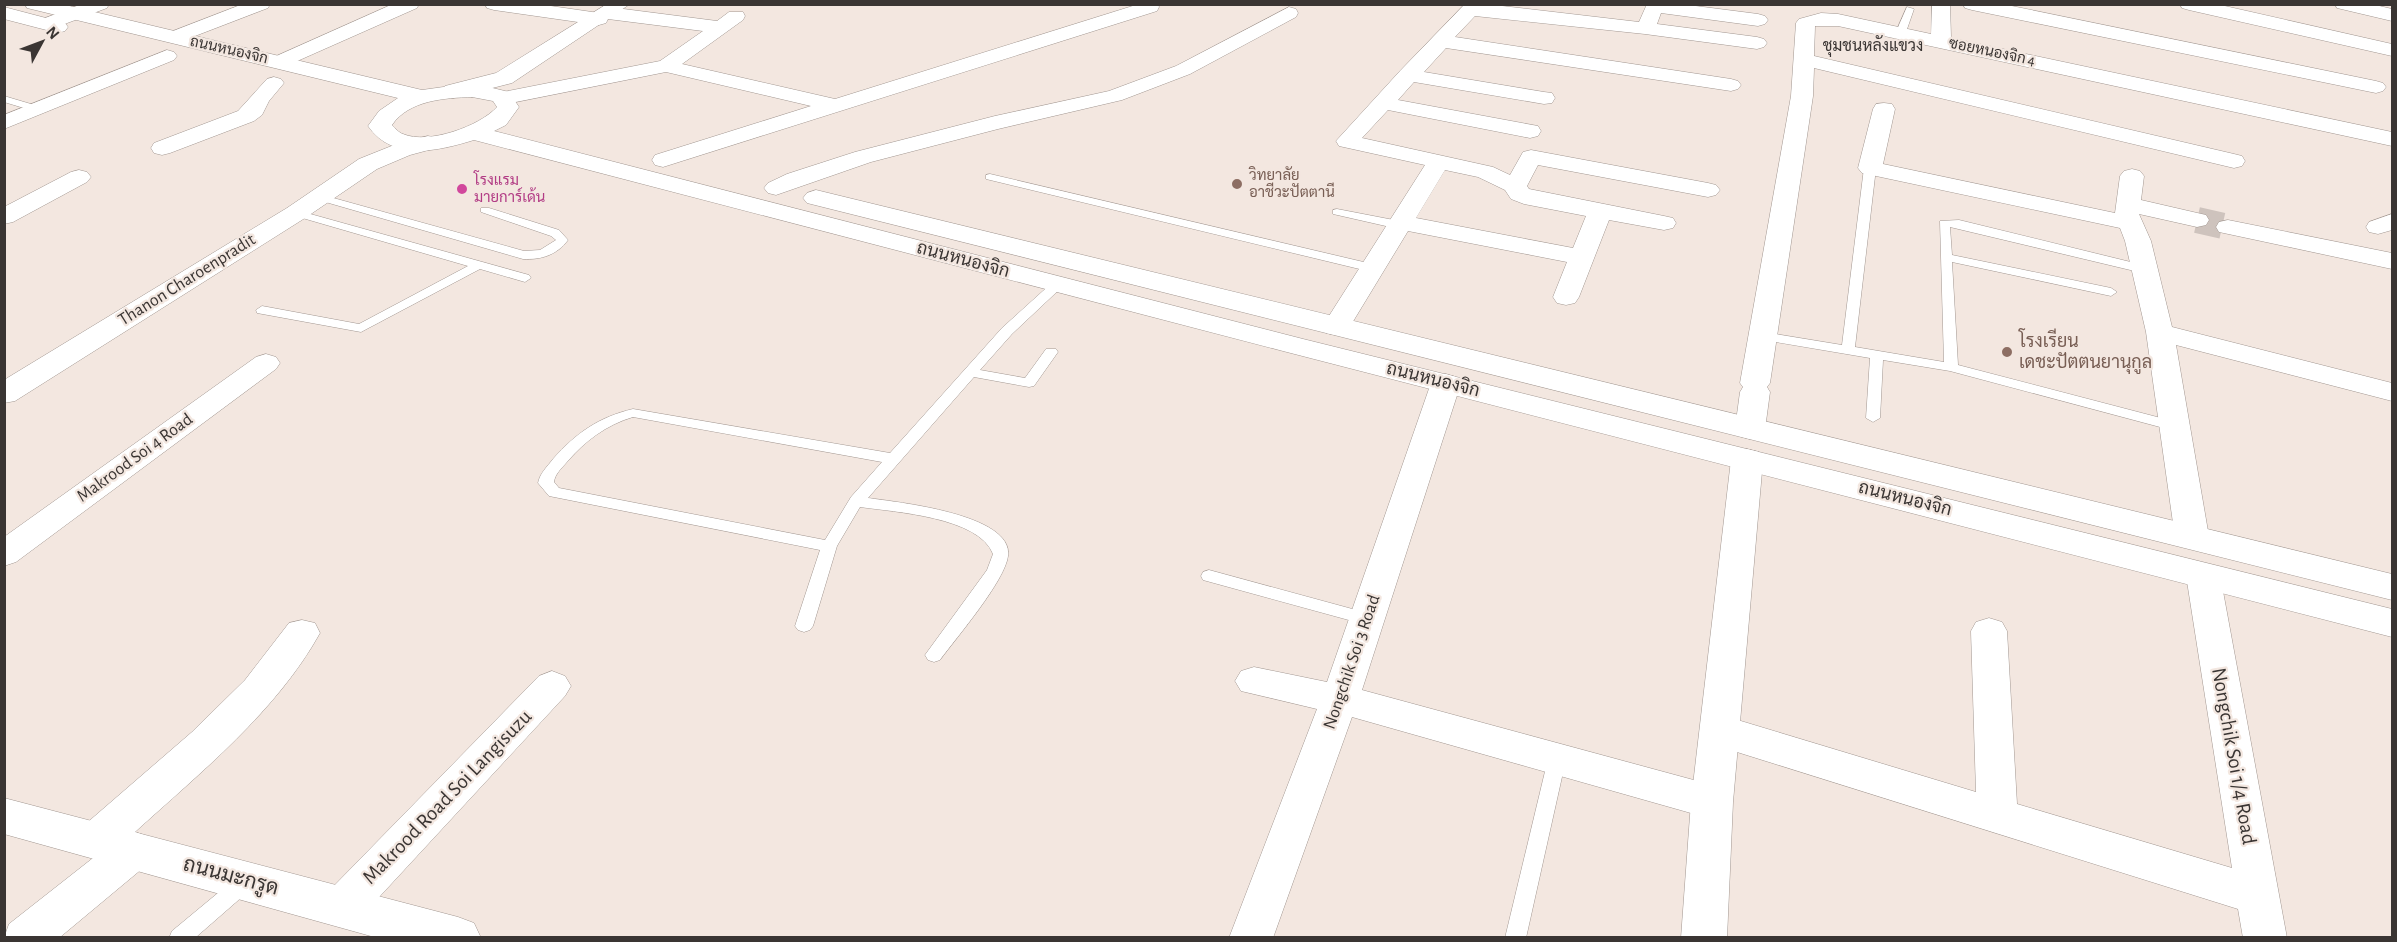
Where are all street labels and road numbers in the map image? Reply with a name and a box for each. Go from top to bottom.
street label: ถนนหนองจิก [189,32,270,66]
street label: ซอยหนองจิก 4 [1947,34,2037,68]
street label: Thanon Charoenpradit [115,230,259,329]
street label: ถนนหนองจิก [915,236,1012,281]
street label: ถนนหนองจิก [1385,357,1482,400]
street label: Makrood Soi 4 Road [74,410,196,506]
street label: ถนนหนองจิก [1857,476,1954,519]
street label: Nongchik Soi 3 Road [1321,592,1383,732]
street label: Nongchik Soi 1/4 Road [2208,666,2260,846]
street label: Makrood Road Soi Langisuzu [358,706,536,888]
street label: ถนนมะกรูด [180,853,281,903]

